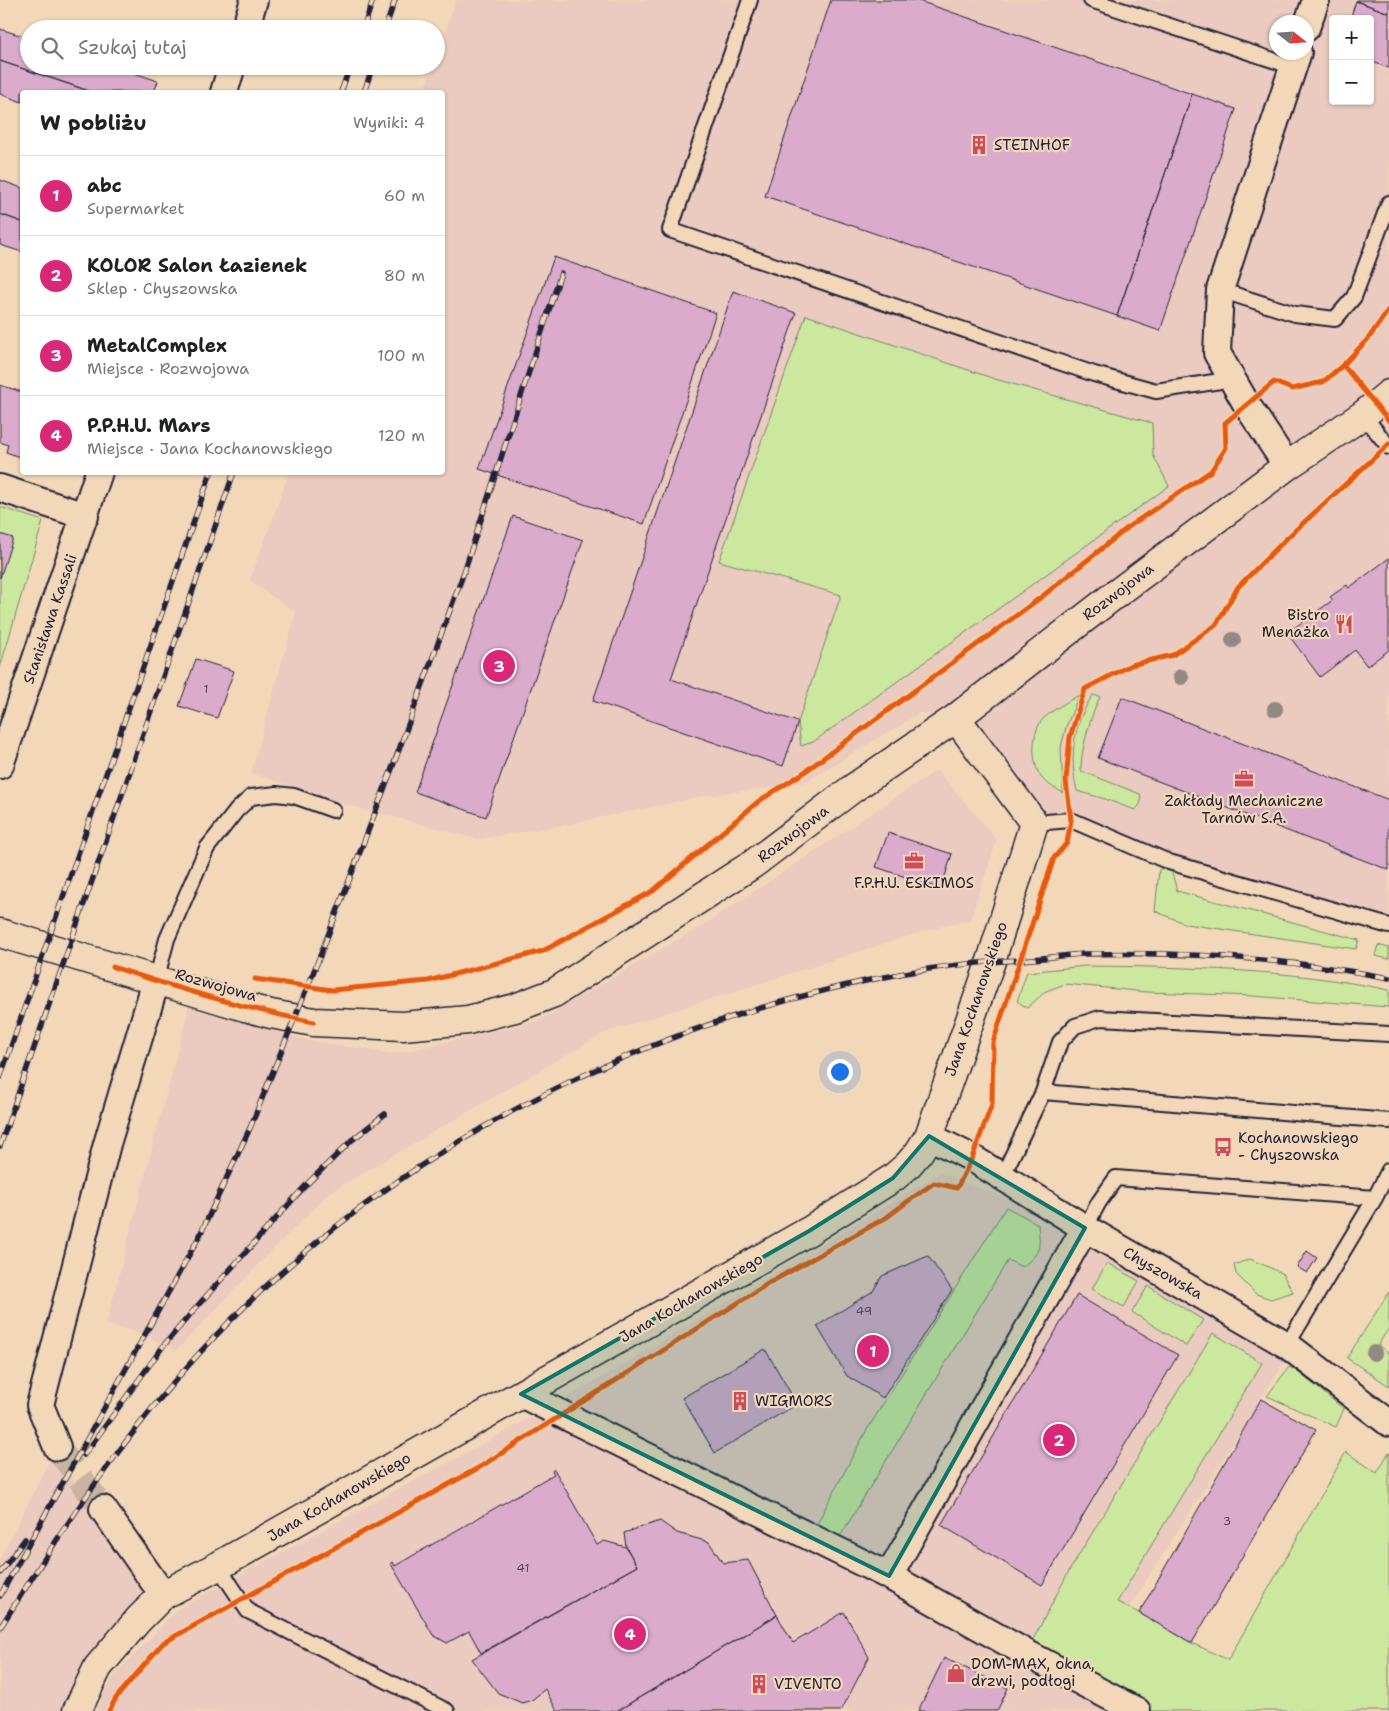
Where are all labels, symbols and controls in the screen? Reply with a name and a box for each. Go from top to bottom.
north arrow [1269,15,1314,60]
map controls [1329,15,1374,105]
button: + [1329,15,1374,60]
search box [20,20,445,75]
icon: search [38,34,66,62]
text: Szukaj tutaj [78,35,187,60]
button: − [1329,60,1374,105]
text: W pobliżu [40,109,147,137]
text: Wyniki: 4 [353,112,425,133]
building icon: STEINHOF [968,134,990,156]
place label: STEINHOF [994,135,1070,155]
text: abc [87,173,122,198]
text: 1 [52,185,60,206]
text: 60 m [384,185,425,206]
text: Supermarket [87,198,184,219]
text: KOLOR Salon Łazienek [87,253,307,278]
text: 2 [50,265,62,286]
text: 80 m [384,265,425,286]
text: Sklep · Chyszowska [87,278,237,299]
text: MetalComplex [87,333,227,358]
text: 3 [50,345,62,366]
text: 100 m [377,345,425,366]
text: Miejsce · Rozwojowa [87,358,249,379]
text: P.P.H.U. Mars [87,413,211,438]
text: 4 [50,425,62,446]
text: 120 m [378,425,425,446]
text: Miejsce · Jana Kochanowskiego [87,438,333,459]
street label: Stanisława Kassali [18,551,82,687]
street label: Rozwojowa [1078,558,1158,625]
place label: Bistro Menażka [1262,605,1330,642]
restaurant icon: Bistro Menażka [1333,613,1355,635]
pin: 3 [483,647,515,685]
house number: 1 [203,681,209,697]
office icon: Zakłady Mechaniczne Tarnów S.A. [1233,768,1255,790]
place label: Zakłady Mechaniczne Tarnów S.A. [1164,791,1324,828]
street label: Rozwojowa [753,800,833,867]
office icon: F.P.H.U. ESKIMOS [903,850,925,872]
place label: F.P.H.U. ESKIMOS [854,873,974,893]
street label: Jana Kochanowskiego [940,919,1012,1079]
street label: Rozwojowa [173,964,260,1006]
your location [827,1059,853,1085]
place label: Kochanowskiego - Chyszowska [1238,1128,1359,1165]
bus stop icon: Kochanowskiego - Chyszowska [1212,1136,1234,1158]
street label: Chyszowska [1120,1242,1207,1304]
street label: Jana Kochanowskiego [616,1249,766,1347]
house number: 49 [856,1303,872,1319]
pin: 1 [857,1332,889,1370]
building icon: WIGMORS [729,1390,751,1412]
place label: WIGMORS [755,1391,832,1411]
pin: 2 [1043,1421,1075,1459]
street label: Jana Kochanowskiego [264,1448,414,1546]
house number: 3 [1223,1513,1231,1529]
house number: 41 [517,1560,529,1576]
pin: 4 [614,1615,646,1653]
place label: DOM-MAX, okna, drzwi, podłogi [971,1654,1095,1691]
shop icon: DOM-MAX, okna, drzwi, podłogi [945,1662,967,1684]
building icon: VIVENTO [748,1673,770,1695]
place label: VIVENTO [774,1674,842,1694]

